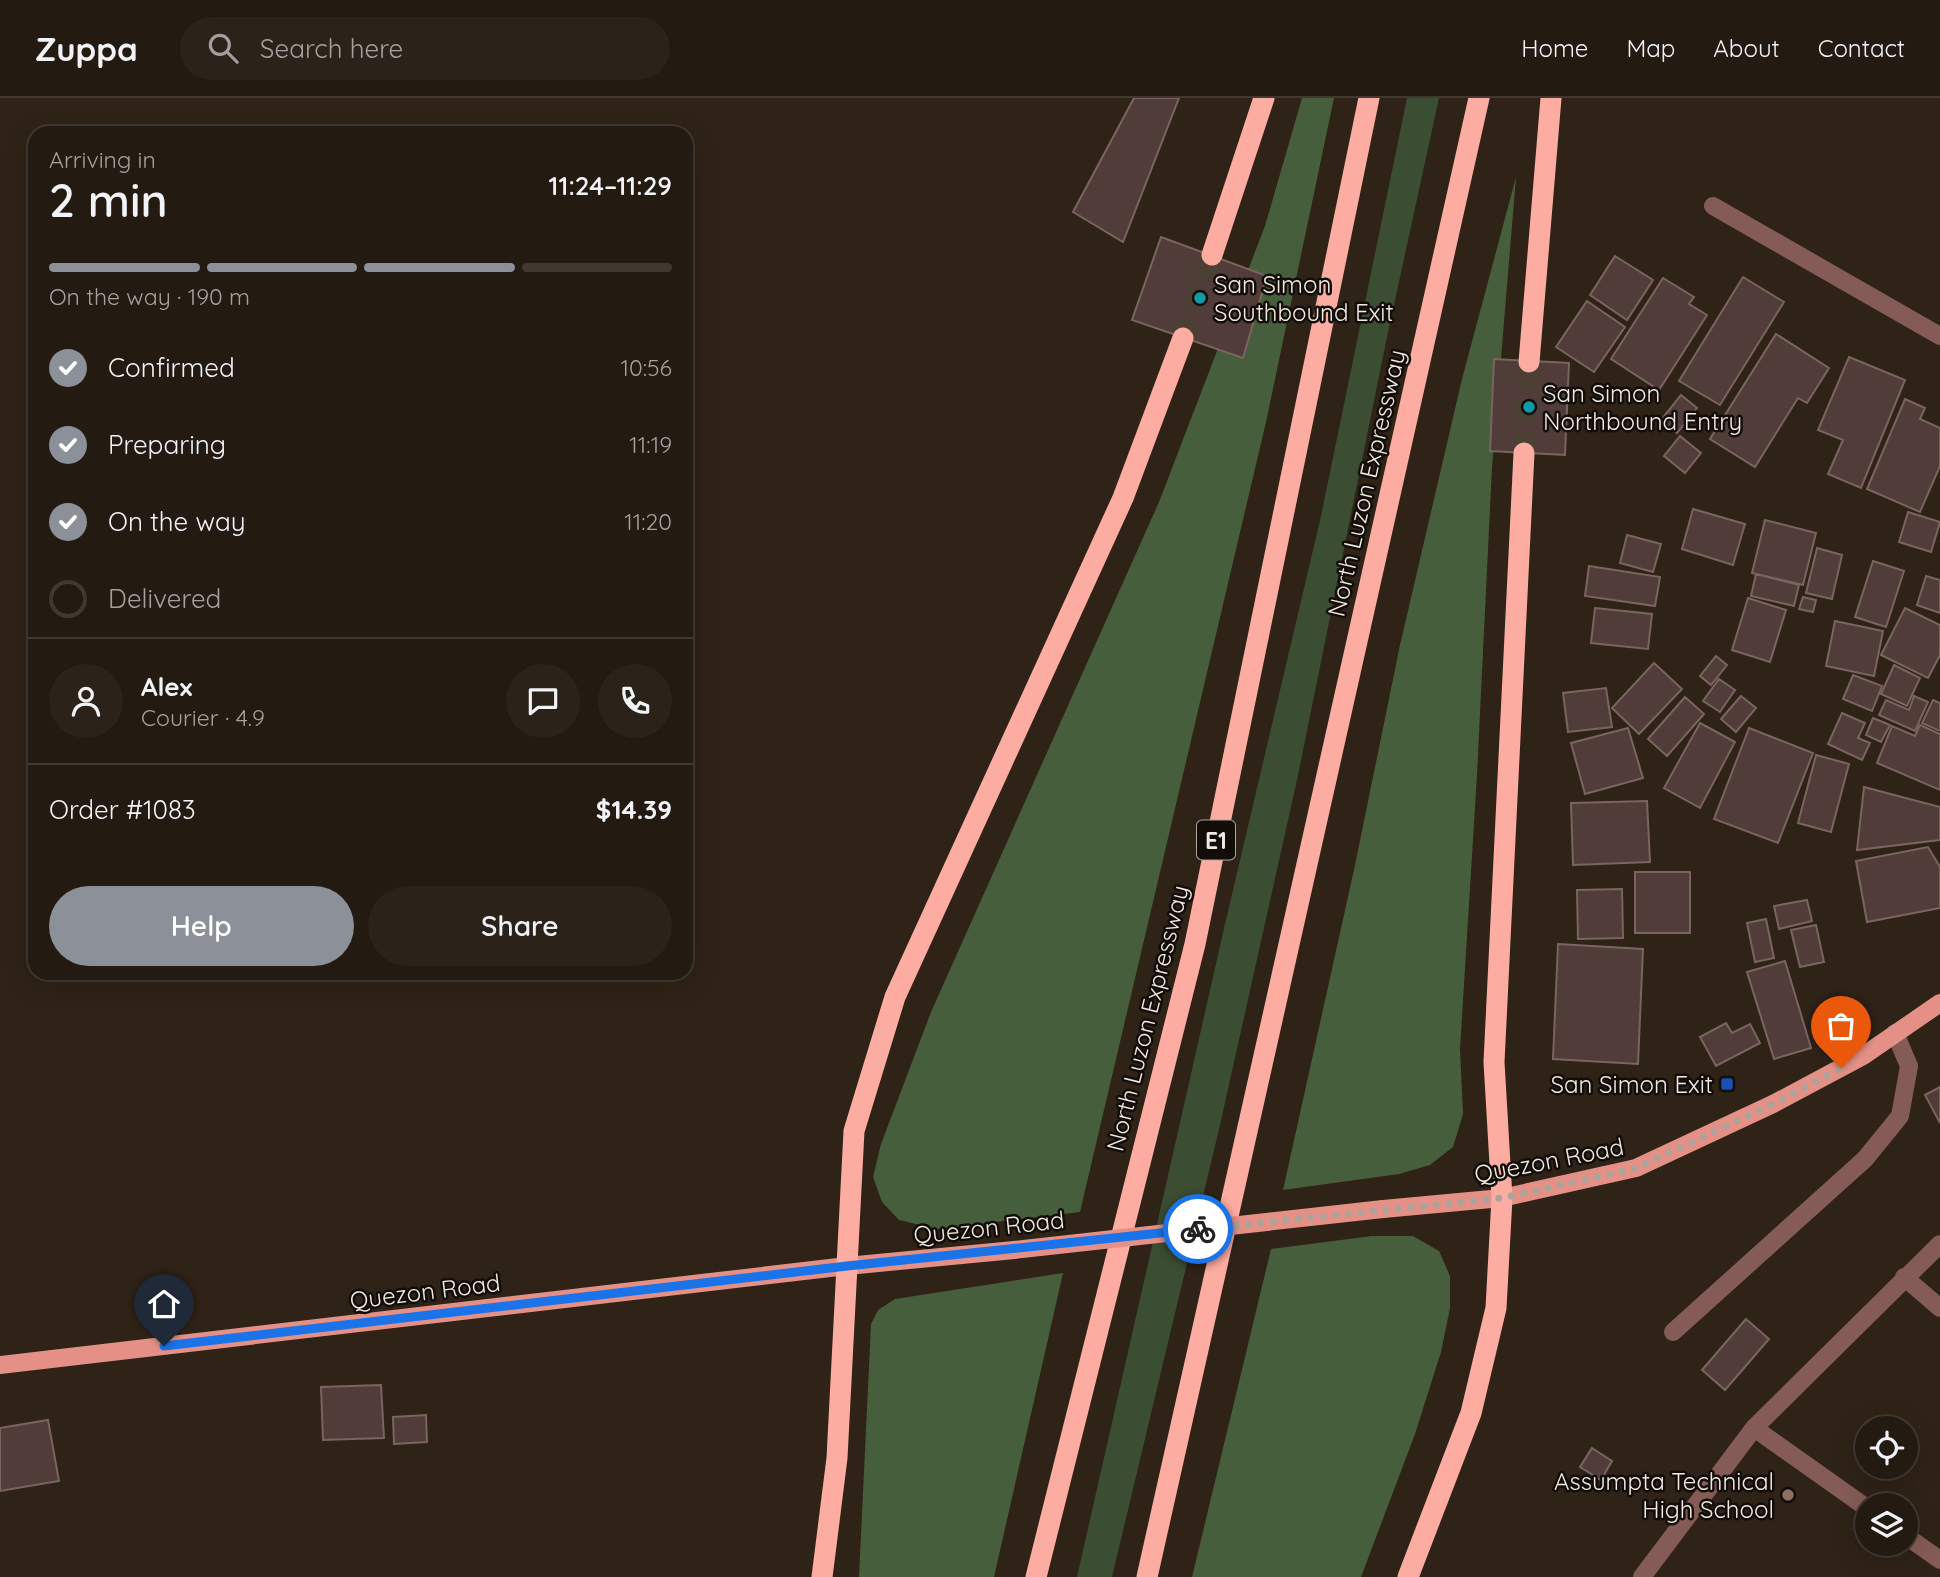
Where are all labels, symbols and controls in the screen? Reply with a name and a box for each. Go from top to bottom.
search box [180,17,670,80]
text: Zuppa [35,28,138,69]
icon: search [204,29,242,67]
text: Search here [260,32,403,65]
text: Home [1521,33,1588,63]
text: Map [1626,33,1675,63]
text: About [1713,33,1780,63]
text: Contact [1818,33,1905,63]
text: Arriving in [49,145,156,174]
text: 11:24–11:29 [549,169,672,202]
text: 2 min [49,171,168,229]
place label: San Simon Southbound Exit [1214,269,1394,327]
text: On the way · 190 m [49,282,250,311]
marker: San Simon Southbound Exit [1192,290,1208,306]
street label: North Luzon Expressway [1321,347,1411,619]
icon: check [49,349,87,387]
text: Confirmed [108,351,235,384]
text: 10:56 [621,353,672,382]
place label: San Simon Northbound Entry [1543,378,1742,436]
marker: San Simon Northbound Entry [1521,399,1537,415]
icon: check [49,426,87,464]
text: Preparing [108,428,226,461]
text: 11:19 [629,430,672,459]
icon: check [49,503,87,541]
text: On the way [108,505,246,538]
text: 11:20 [624,507,672,536]
text: Delivered [108,582,221,615]
button: person [49,664,123,738]
button: chat [506,664,580,738]
button: phone [598,664,672,738]
text: Alex [141,670,192,703]
text: Courier · 4.9 [141,703,265,732]
text: Order #1083 [49,793,196,826]
text: $14.39 [596,793,672,826]
road number: E1 [1197,820,1235,860]
street label: North Luzon Expressway [1099,882,1195,1154]
button: Help [49,886,354,966]
button: Share [368,886,672,966]
pin [1811,996,1871,1068]
icon: bag [1822,1007,1860,1045]
place label: San Simon Exit [1551,1069,1713,1099]
marker: San Simon Exit [1719,1076,1735,1092]
street label: Quezon Road [1472,1131,1626,1189]
courier [1163,1194,1233,1264]
street label: Quezon Road [912,1204,1066,1250]
icon: bike [1179,1210,1217,1248]
street label: Quezon Road [348,1267,502,1315]
pin [134,1274,194,1346]
icon: home [145,1285,183,1323]
map controls [1855,1416,1918,1556]
button: locate [1855,1416,1918,1479]
place label: Assumpta Technical High School [1554,1466,1774,1524]
marker: Assumpta Technical High School [1780,1487,1796,1503]
button: layers [1855,1493,1918,1556]

